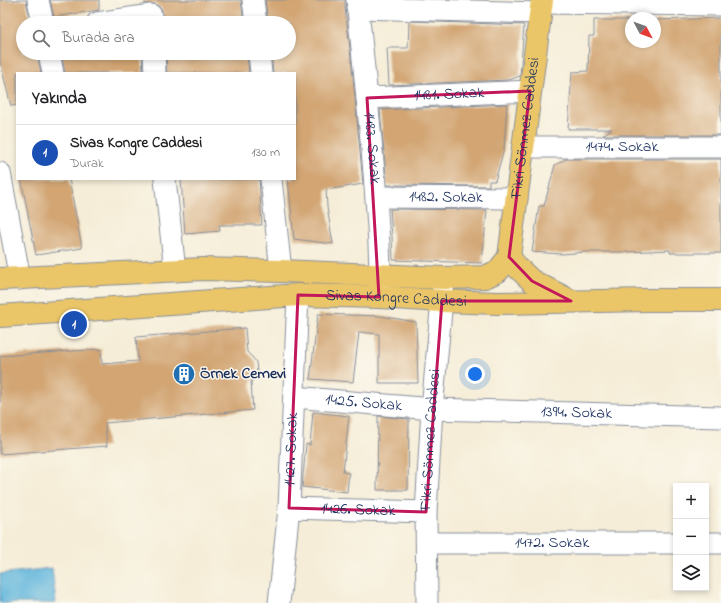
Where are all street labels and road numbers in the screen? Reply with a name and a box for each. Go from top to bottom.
street label: Fikri Sönmez Caddesi [504,56,547,201]
street label: 1481. Sokak [413,81,486,108]
street label: 1483. Sokak [356,111,387,186]
street label: 1474. Sokak [586,135,659,159]
street label: 1482. Sokak [409,185,484,210]
street label: Sivas Kongre Caddesi [325,284,467,314]
street label: Fikri Sönmez Caddesi [414,368,448,513]
street label: 1425. Sokak [324,388,404,418]
street label: 1394. Sokak [541,400,613,426]
street label: 1427. Sokak [278,411,305,487]
street label: 1426. Sokak [320,497,397,523]
street label: 1472. Sokak [515,531,590,555]

